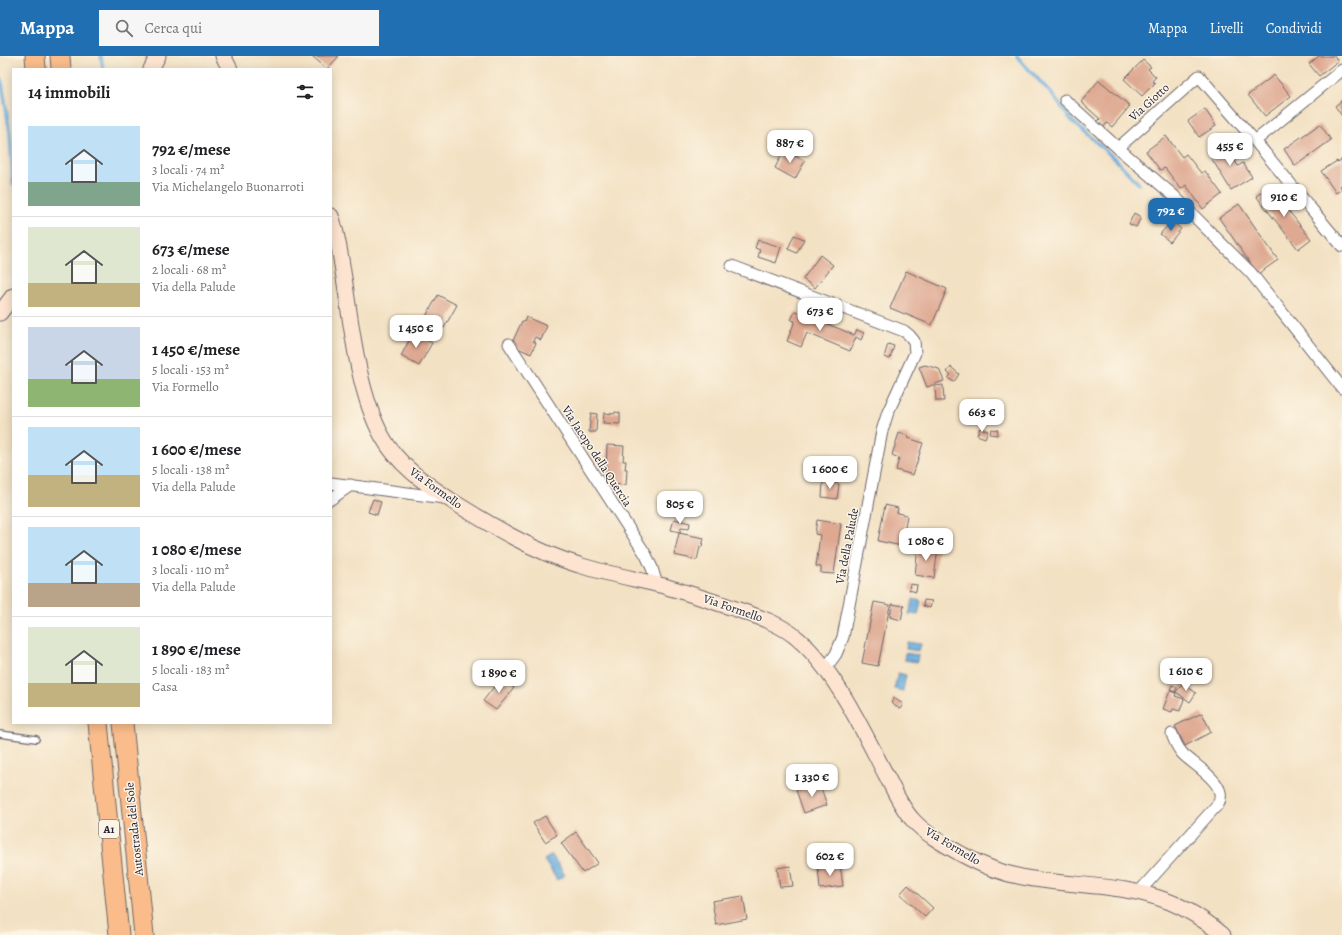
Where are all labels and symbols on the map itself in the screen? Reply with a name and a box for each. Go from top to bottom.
street label: Via Giotto [1125,80,1173,125]
pin: 887 € [762,130,818,164]
pin: 455 € [1202,133,1258,167]
pin: 910 € [1256,184,1312,218]
pin: 792 € [1143,198,1199,232]
pin: 673 € [792,298,848,332]
pin: 1 450 € [379,315,453,349]
pin: 663 € [954,399,1010,433]
street label: Via Jacopo della Quercia [558,402,636,510]
pin: 1 600 € [793,456,867,490]
street label: Via Formello [406,463,466,513]
pin: 805 € [652,491,708,525]
street label: Via della Palude [832,507,862,586]
pin: 1 080 € [889,528,963,562]
street label: Via Formello [700,590,765,626]
pin: 1 610 € [1149,658,1223,692]
pin: 1 890 € [462,660,536,694]
pin: 1 330 € [775,764,849,798]
street label: Autostrada del Sole [121,781,147,878]
road number: A1 [99,820,119,838]
street label: Via Formello [922,823,984,869]
pin: 602 € [802,843,858,877]

